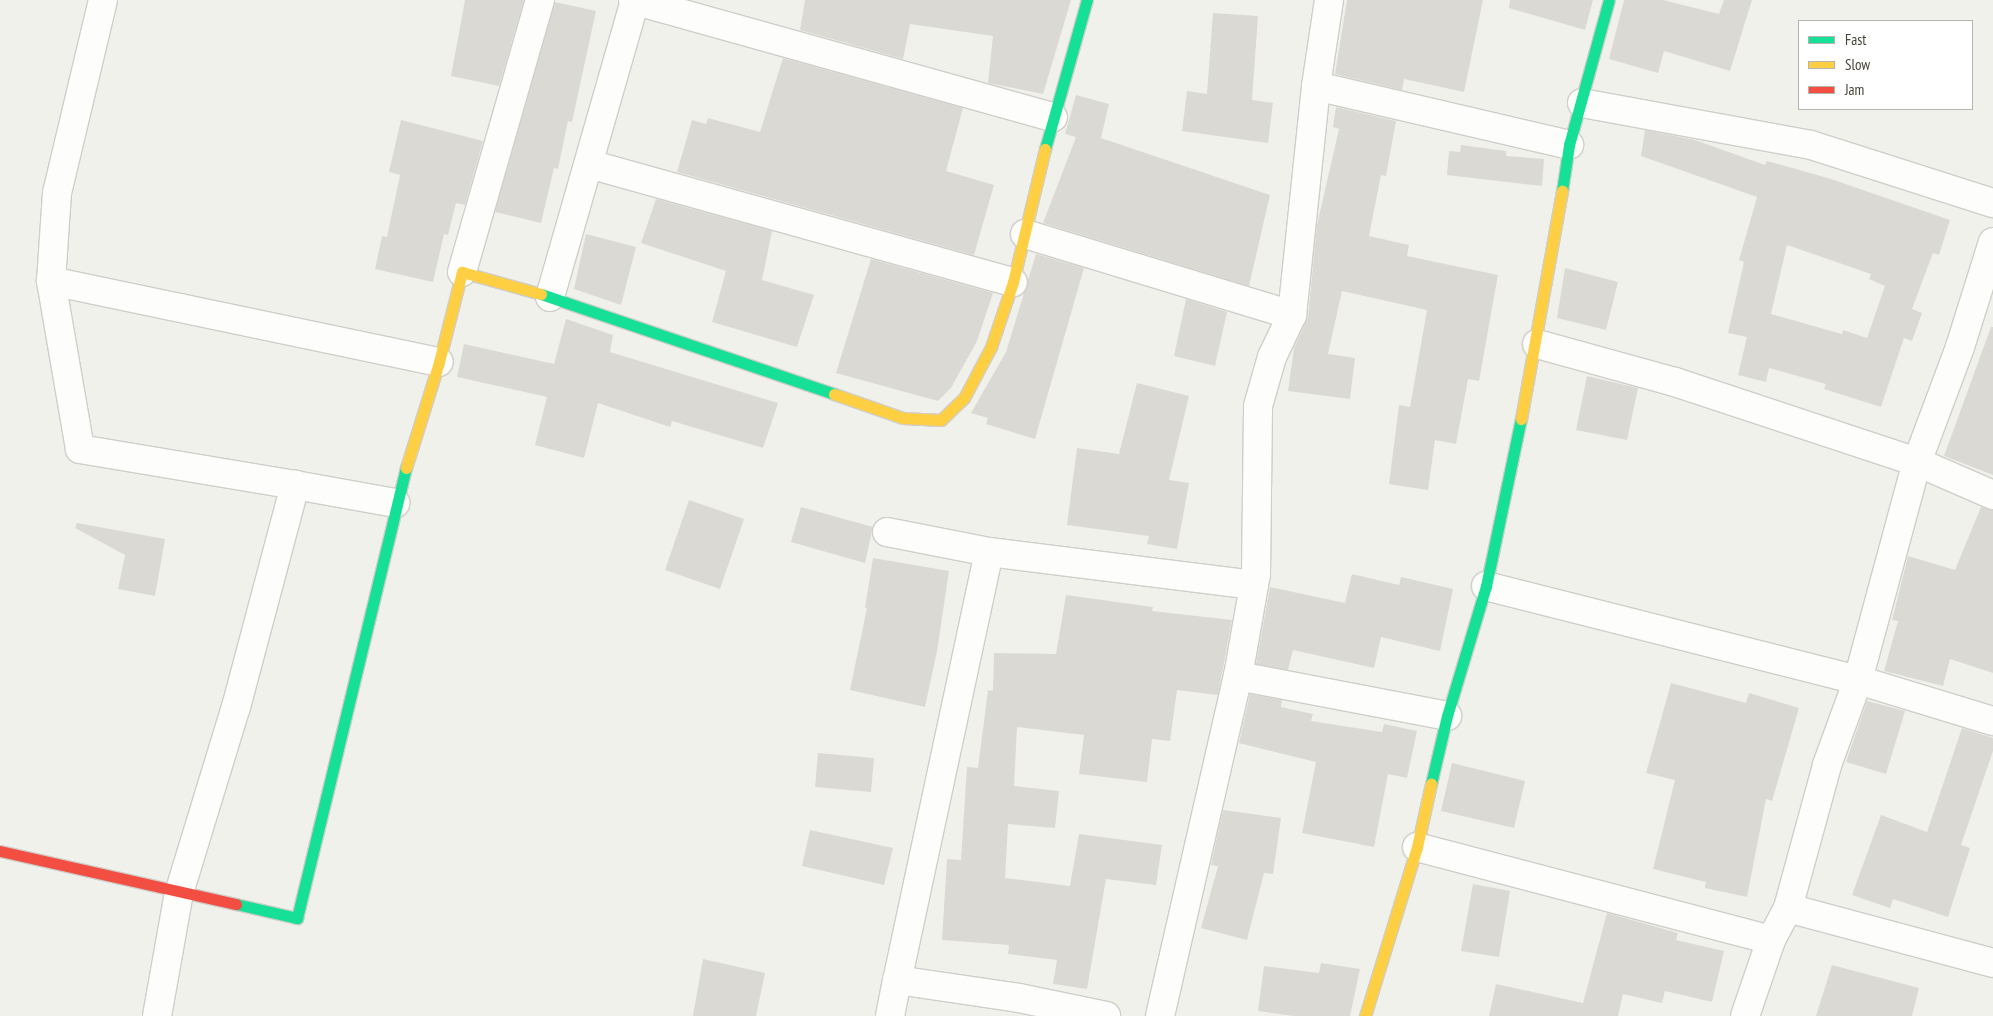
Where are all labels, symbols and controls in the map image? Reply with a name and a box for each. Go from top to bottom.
legend [1798,20,1973,110]
text: Fast [1845,30,1866,49]
text: Slow [1845,55,1870,74]
text: Jam [1845,80,1864,99]

